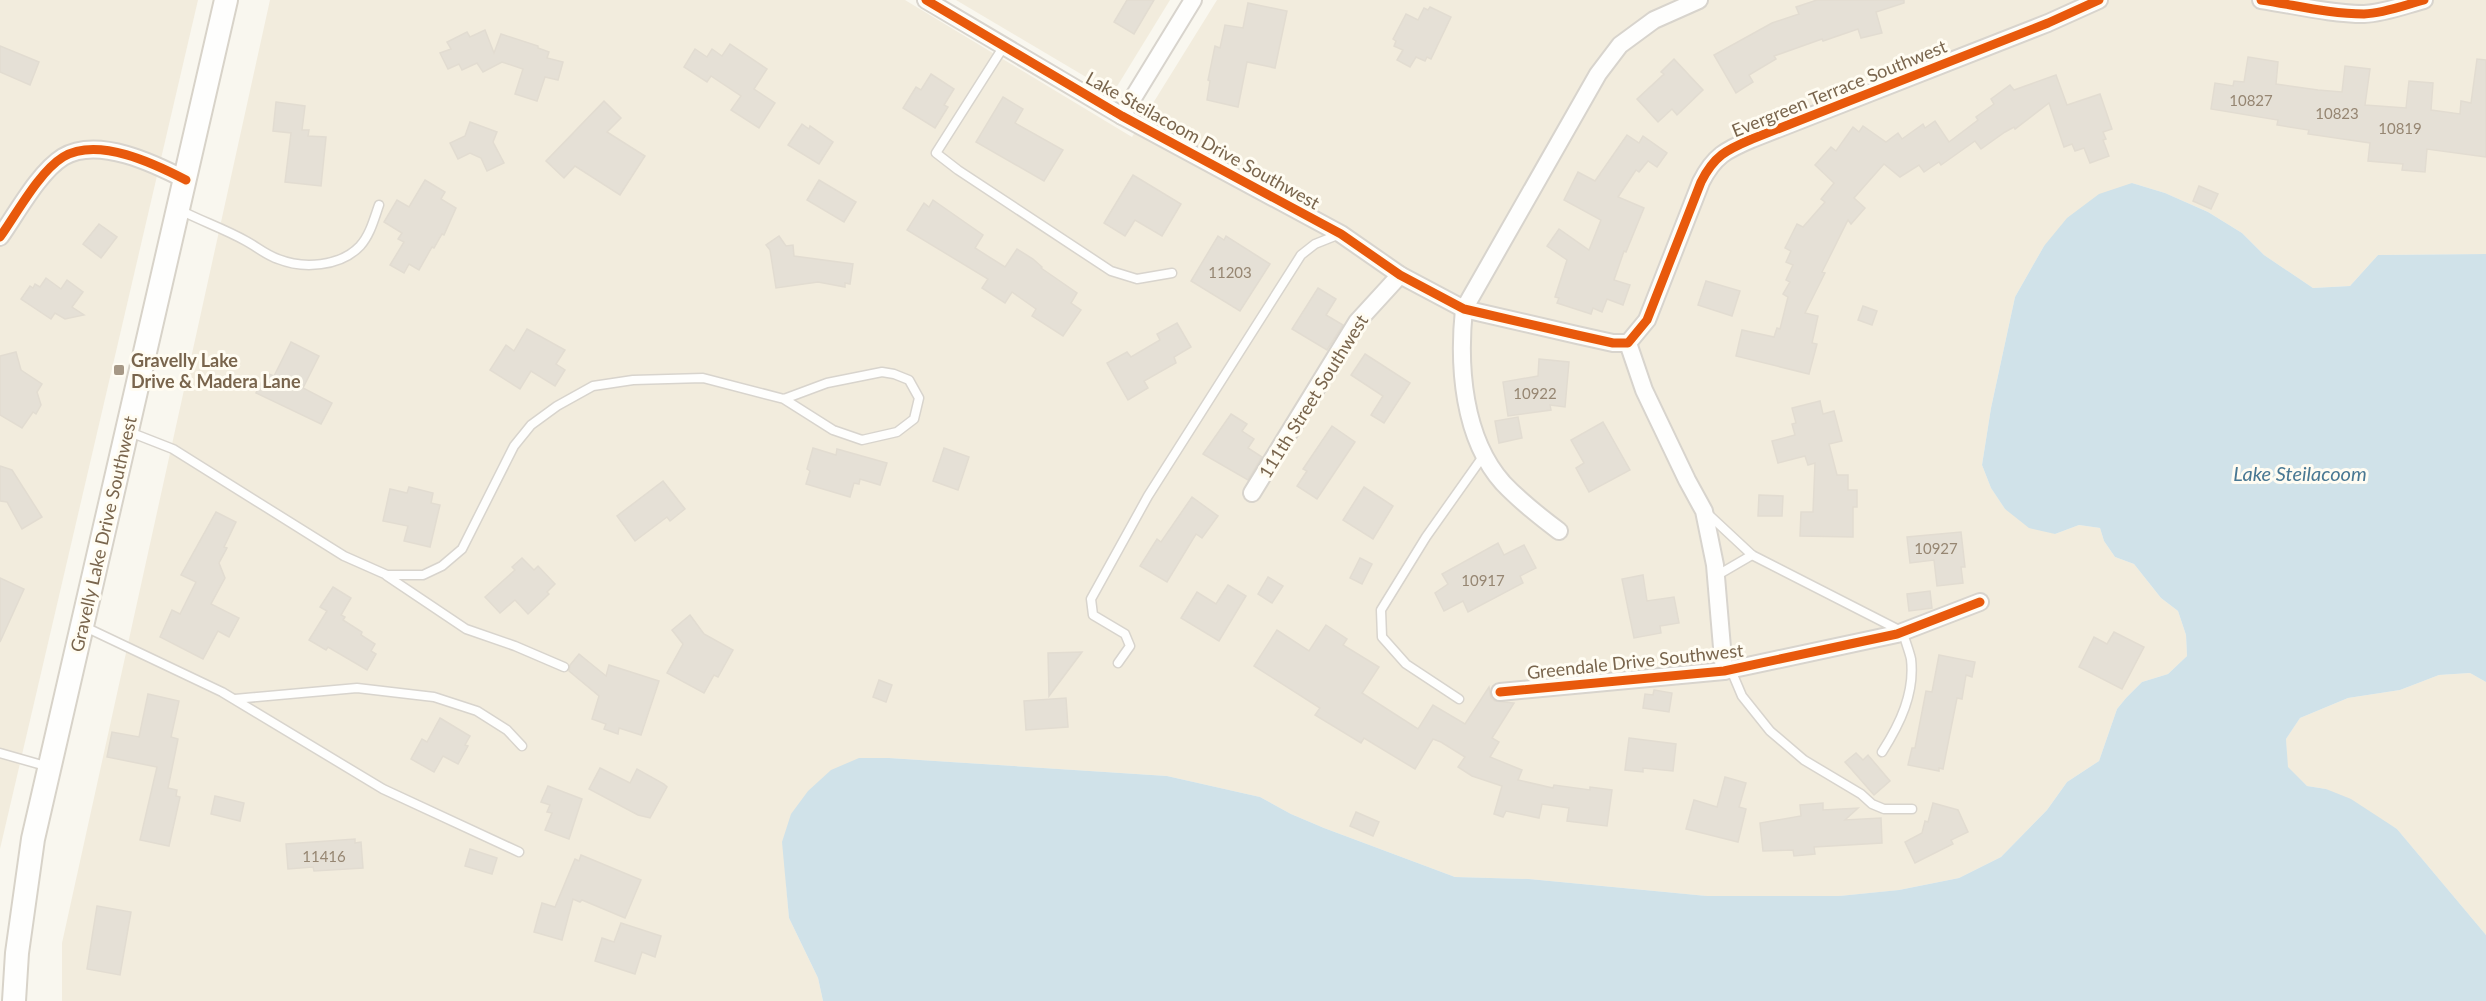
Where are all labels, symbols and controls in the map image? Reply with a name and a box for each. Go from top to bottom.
street label: Evergreen Terrace Southwest [1728,35,1950,141]
street label: Lake Steilacoom Drive Southwest [1082,66,1324,214]
house number: 10827 [2229,91,2273,109]
house number: 10823 [2315,104,2359,122]
house number: 10819 [2378,119,2422,137]
house number: 11203 [1208,263,1252,281]
street label: 111th Street Southwest [1254,310,1373,482]
place label: Gravelly Lake Drive & Madera Lane [131,349,301,392]
marker: Gravelly Lake Drive & Madera Lane [112,363,126,377]
house number: 10922 [1513,384,1557,402]
street label: Gravelly Lake Drive Southwest [65,413,141,654]
water label: Lake Steilacoom [2233,461,2367,485]
house number: 10927 [1914,539,1958,557]
house number: 10917 [1461,571,1505,589]
street label: Greendale Drive Southwest [1526,639,1745,683]
house number: 11416 [302,847,346,865]

